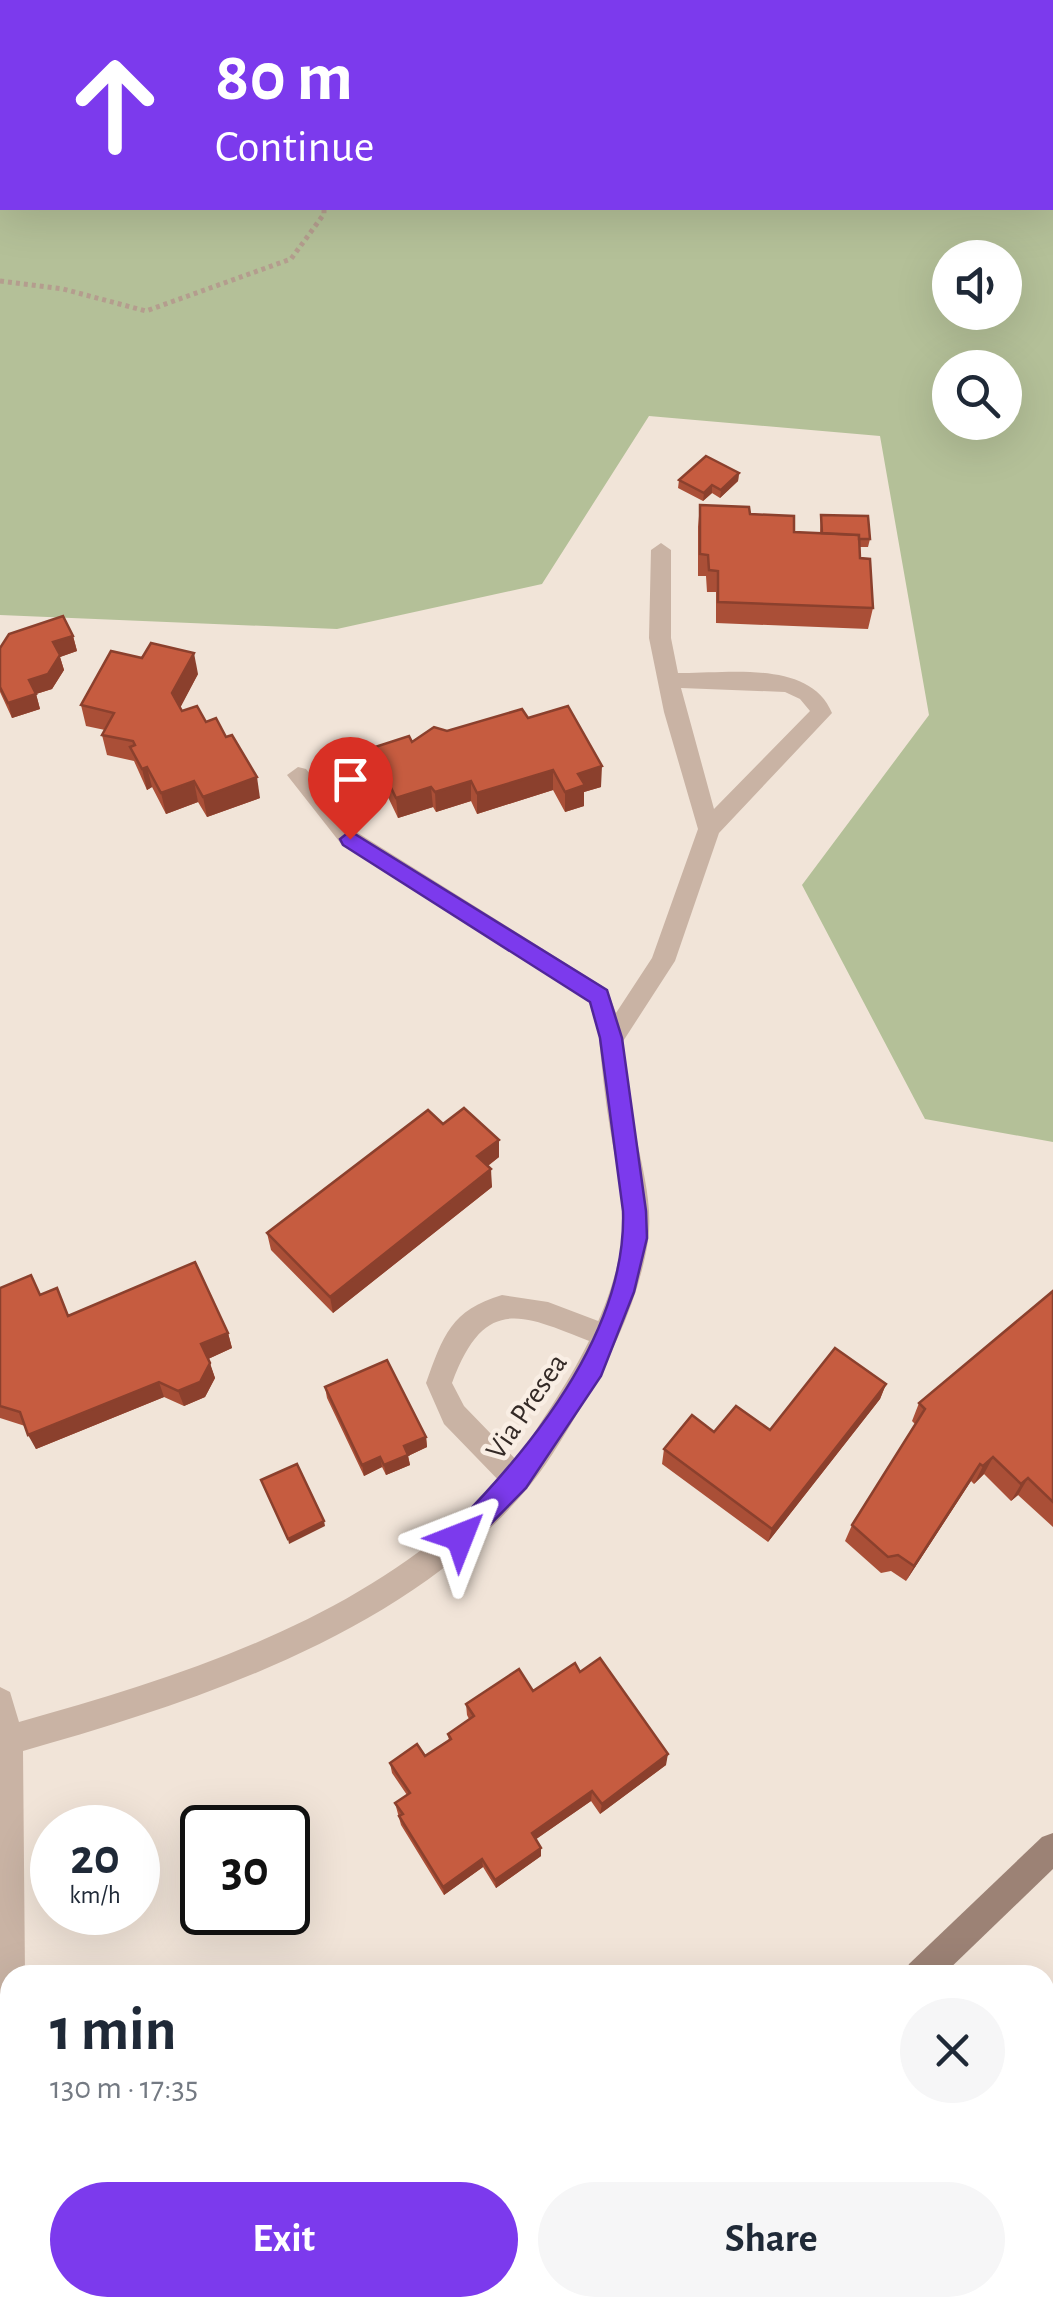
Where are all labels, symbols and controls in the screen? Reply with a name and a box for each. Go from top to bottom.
icon: ahead [50,40,180,170]
text: 80 m [215,43,353,113]
text: Continue [215,125,374,170]
map controls [932,240,1022,440]
button: sound [932,240,1022,330]
button: search [932,350,1022,440]
pin [308,737,393,840]
icon: arrive [323,752,378,807]
street label: Via Presea [481,1348,573,1465]
position arrow [408,1485,512,1589]
speed limit sign: 30 [180,1805,310,1935]
text: 20 [70,1833,120,1883]
text: km/h [69,1883,121,1908]
button: close [900,1998,1005,2103]
text: 1 min [50,2001,176,2061]
text: 130 m · 17:35 [50,2072,198,2104]
button: Exit [50,2182,518,2297]
button: Share [538,2182,1005,2297]

